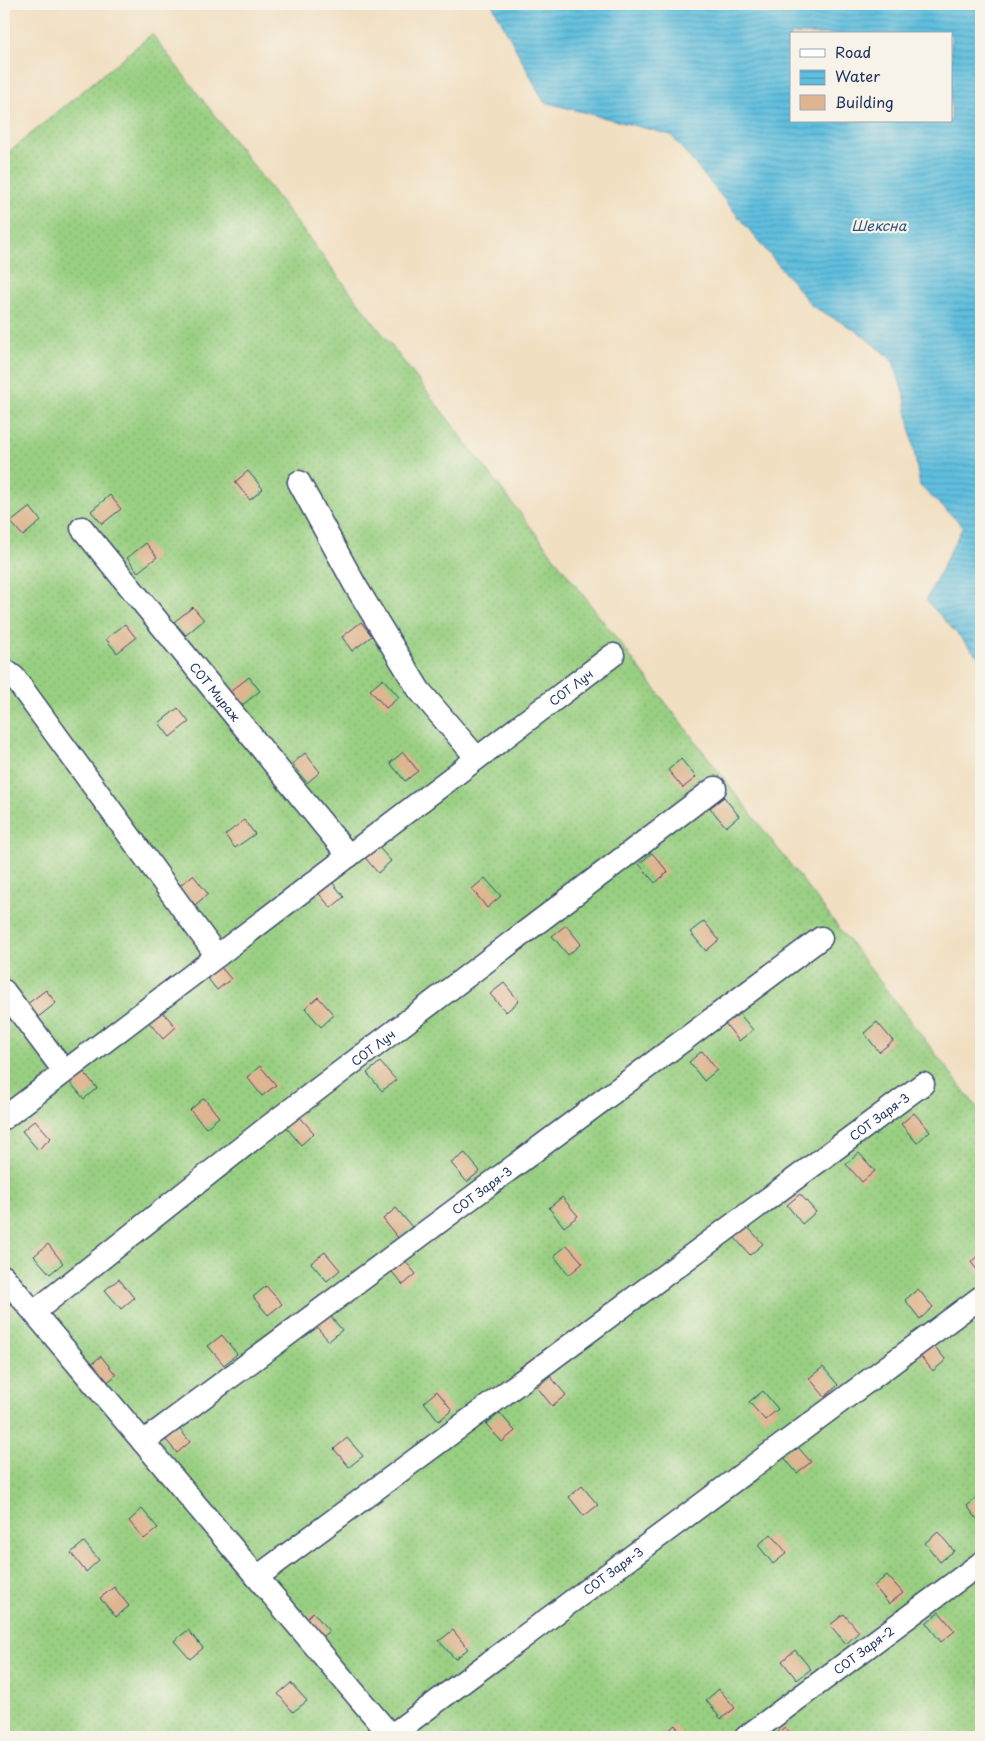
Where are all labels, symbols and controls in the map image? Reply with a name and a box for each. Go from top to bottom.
legend [790,32,952,122]
text: Road [835,40,871,63]
text: Water [835,64,880,87]
text: Building [835,90,894,113]
water label: Шексна [852,215,908,236]
street label: СОТ Мираж [186,658,245,725]
street label: СОТ Луч [545,664,597,710]
street label: СОТ Луч [347,1025,399,1070]
street label: СОТ Заря-3 [845,1088,913,1145]
street label: СОТ Заря-3 [448,1162,515,1219]
street label: СОТ Заря-3 [579,1542,647,1599]
street label: СОТ Заря-2 [829,1622,897,1679]

